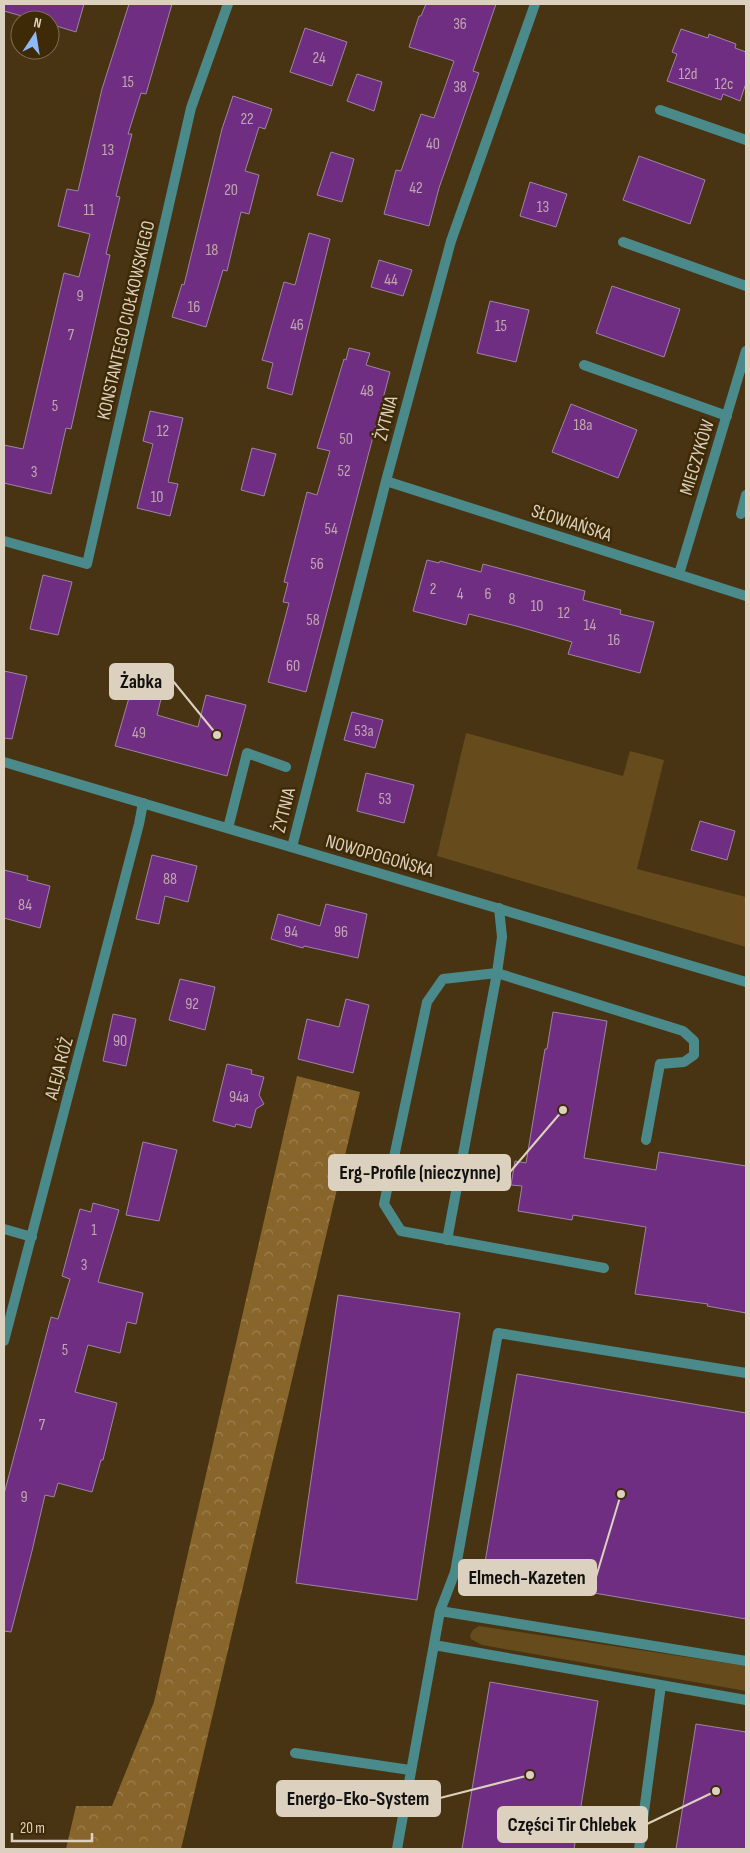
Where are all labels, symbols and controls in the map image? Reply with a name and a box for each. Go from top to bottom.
north arrow [10,10,60,60]
text: N [32,14,43,32]
house number: 36 [453,15,467,34]
house number: 24 [312,49,326,68]
house number: 12d [678,65,698,84]
house number: 15 [122,73,134,92]
house number: 12c [715,75,733,94]
house number: 38 [453,78,467,97]
house number: 22 [240,110,254,129]
house number: 40 [426,135,440,154]
house number: 13 [102,141,114,160]
house number: 42 [409,179,423,198]
house number: 20 [224,181,238,200]
house number: 13 [537,198,549,217]
house number: 11 [83,201,95,220]
street label: KONSTANTEGO CIOŁKOWSKIEGO [92,219,161,422]
house number: 18 [206,241,218,260]
house number: 44 [384,271,398,290]
house number: 9 [76,287,84,306]
house number: 16 [188,298,200,317]
house number: 46 [290,316,304,335]
house number: 15 [495,317,507,336]
house number: 7 [68,326,75,345]
house number: 48 [360,382,374,401]
street label: ŻYTNIA [369,393,404,443]
house number: 5 [52,397,58,416]
house number: 18a [574,416,592,435]
street label: MIECZYKÓW [675,416,720,498]
house number: 12 [157,422,169,441]
house number: 50 [339,430,353,449]
house number: 52 [337,462,351,481]
house number: 3 [31,463,37,482]
house number: 10 [151,488,163,507]
street label: SŁOWIAŃSKA [528,500,615,547]
house number: 54 [324,520,338,539]
house number: 56 [310,555,324,574]
house number: 2 [430,580,436,599]
house number: 4 [457,585,464,604]
house number: 6 [484,585,492,604]
house number: 8 [508,590,516,609]
house number: 10 [531,597,543,616]
house number: 12 [558,604,570,623]
house number: 58 [306,611,320,630]
house number: 14 [584,616,596,635]
house number: 16 [608,631,620,650]
house number: 60 [286,657,300,676]
callout: Żabka [110,664,173,699]
text: Żabka [120,670,162,694]
house number: 53a [354,722,374,741]
house number: 49 [132,724,146,743]
street label: ŻYTNIA [268,785,301,835]
house number: 53 [378,790,392,809]
street label: NOWOPOGOŃSKA [323,830,437,883]
house number: 88 [163,870,177,889]
house number: 84 [18,896,32,915]
house number: 94 [284,923,298,942]
house number: 96 [334,923,348,942]
house number: 92 [185,995,199,1014]
house number: 90 [113,1032,127,1051]
street label: ALEJA RÓŻ [40,1035,79,1103]
house number: 94a [229,1088,249,1107]
callout: Erg-Profile (nieczynne) [329,1155,510,1190]
text: Erg-Profile (nieczynne) [339,1161,501,1185]
house number: 1 [91,1221,97,1240]
house number: 3 [81,1256,87,1275]
house number: 5 [62,1341,68,1360]
house number: 7 [39,1416,46,1435]
house number: 9 [20,1488,28,1507]
callout: Elmech-Kazeten [459,1560,596,1595]
text: Elmech-Kazeten [468,1566,586,1590]
callout: Energo-Eko-System [277,1781,440,1816]
text: Energo-Eko-System [287,1787,429,1811]
callout: Części Tir Chlebek [498,1807,647,1842]
scale bar [12,1810,92,1842]
text: Części Tir Chlebek [508,1813,637,1837]
text: 20 m [20,1819,45,1838]

